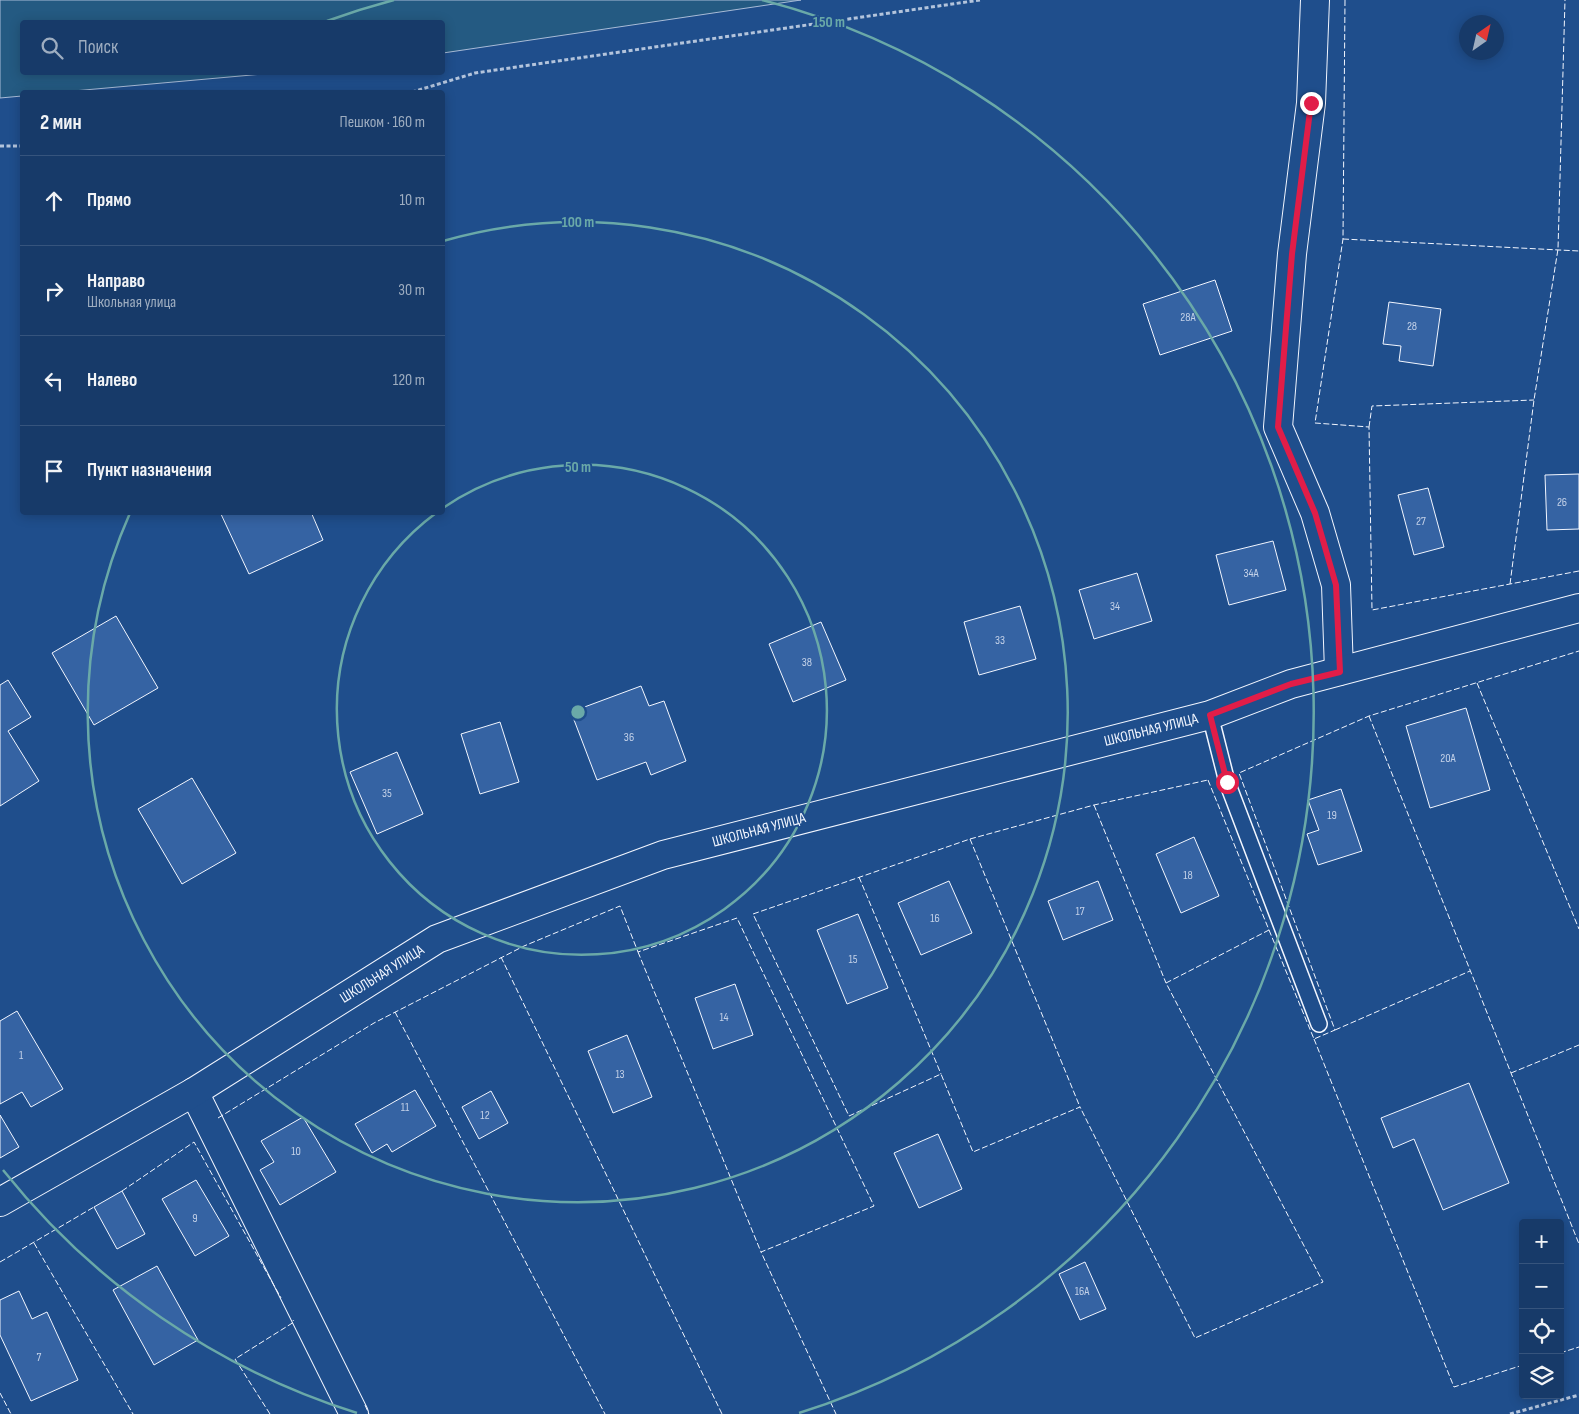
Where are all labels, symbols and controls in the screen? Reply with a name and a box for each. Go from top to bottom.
text: 150 m [813,13,845,32]
north arrow [1459,15,1504,60]
search box [20,20,445,75]
icon: search [38,34,66,62]
text: Поиск [78,36,118,59]
route end [1300,92,1323,115]
text: 2 мин [40,110,82,135]
text: Пешком · 160 m [340,113,425,132]
icon: ahead [40,187,68,215]
text: Прямо [87,189,131,212]
text: 10 m [399,191,425,210]
text: 100 m [562,213,594,232]
text: Направо [87,270,145,293]
icon: right [40,277,68,305]
text: 30 m [398,281,425,300]
text: Школьная улица [87,293,176,312]
house number: 28А [1180,310,1197,325]
house number: 28 [1407,319,1417,334]
icon: left [40,367,68,395]
text: Налево [87,369,137,392]
text: 120 m [393,371,425,390]
icon: arrive [40,457,68,485]
text: 50 m [565,458,591,477]
text: Пункт назначения [87,459,212,482]
house number: 26 [1557,495,1567,510]
house number: 27 [1416,514,1426,529]
house number: 34А [1243,566,1259,581]
house number: 34 [1110,599,1120,614]
house number: 33 [995,633,1005,648]
house number: 38 [802,655,812,670]
centre of rings [569,703,587,721]
street label: ШКОЛЬНАЯ УЛИЦА [1102,709,1200,751]
house number: 36 [624,730,634,745]
house number: 20А [1440,751,1457,766]
route start [1216,771,1239,794]
house number: 35 [382,786,392,801]
street label: ШКОЛЬНАЯ УЛИЦА [710,808,808,852]
house number: 19 [1327,808,1337,823]
house number: 18 [1183,868,1193,883]
house number: 17 [1076,904,1085,919]
house number: 16 [930,911,940,926]
street label: ШКОЛЬНАЯ УЛИЦА [336,940,428,1007]
house number: 15 [848,952,858,967]
house number: 14 [719,1010,729,1025]
house number: 1 [19,1048,24,1063]
house number: 13 [615,1067,625,1082]
house number: 11 [401,1100,410,1115]
house number: 12 [480,1108,490,1123]
house number: 10 [291,1144,301,1159]
house number: 9 [192,1211,198,1226]
map controls [1519,1219,1564,1399]
button: + [1519,1219,1564,1264]
button: − [1519,1264,1564,1309]
house number: 16А [1075,1284,1090,1299]
button: locate [1519,1309,1564,1354]
house number: 7 [37,1350,42,1365]
button: layers [1519,1354,1564,1399]

